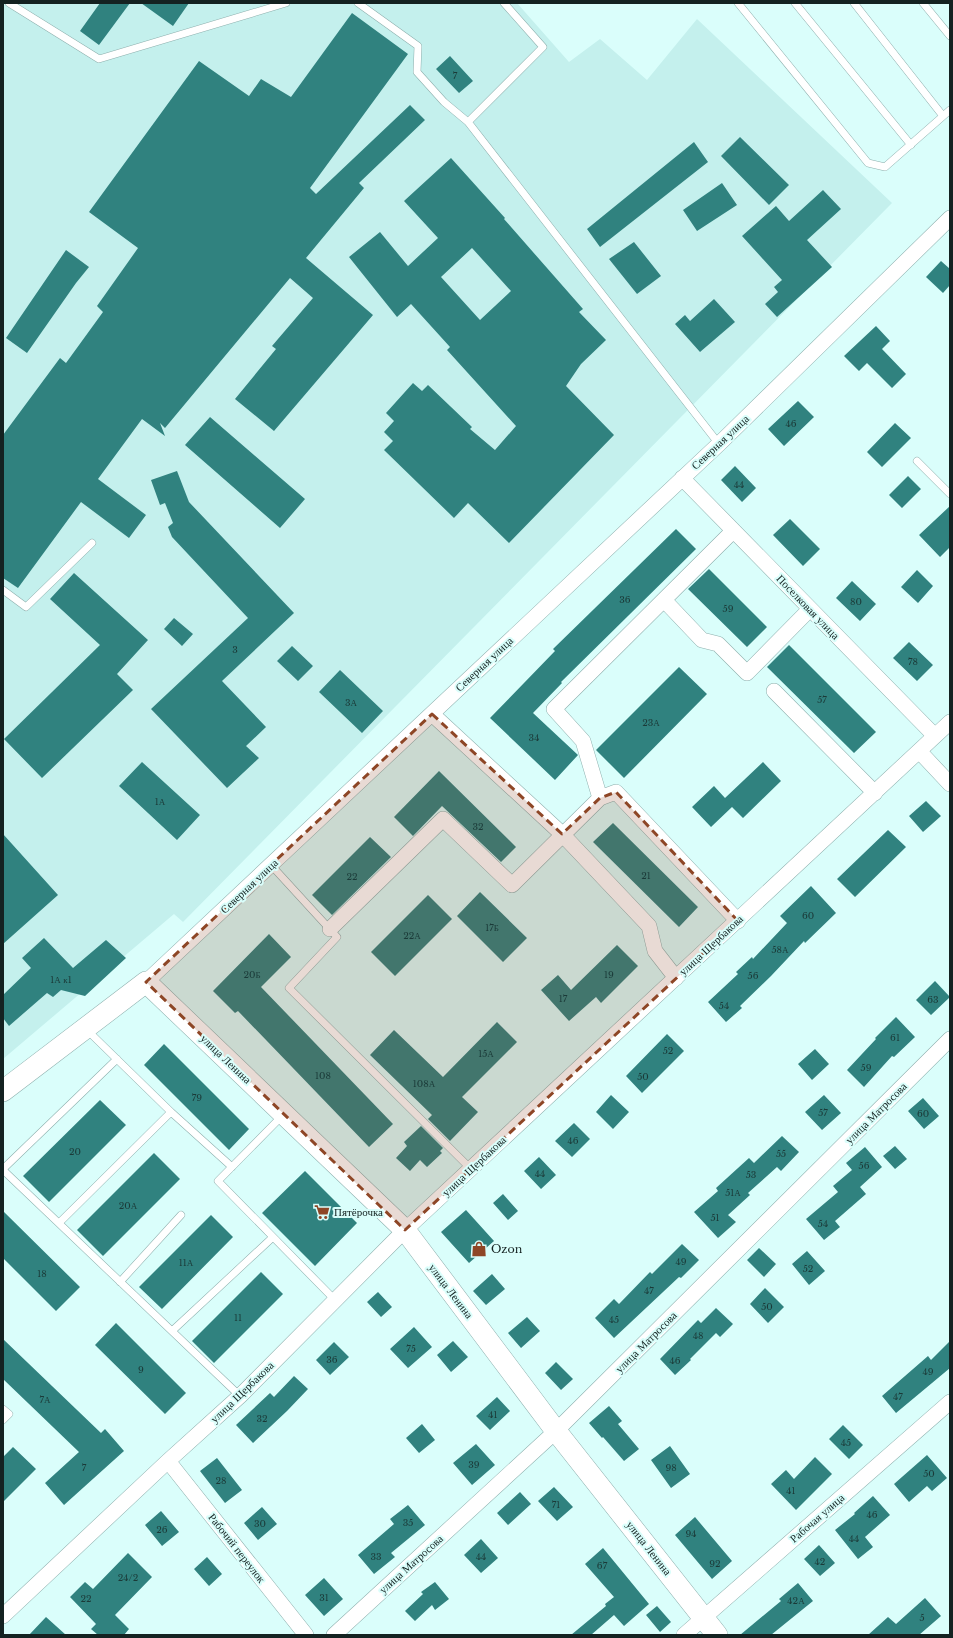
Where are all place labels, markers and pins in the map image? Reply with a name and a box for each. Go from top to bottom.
supermarket icon: Пятёрочка [313,1203,331,1221]
place label: Пятёрочка [334,1205,383,1219]
shop icon: Ozon [470,1240,488,1258]
place label: Ozon [491,1242,523,1256]

